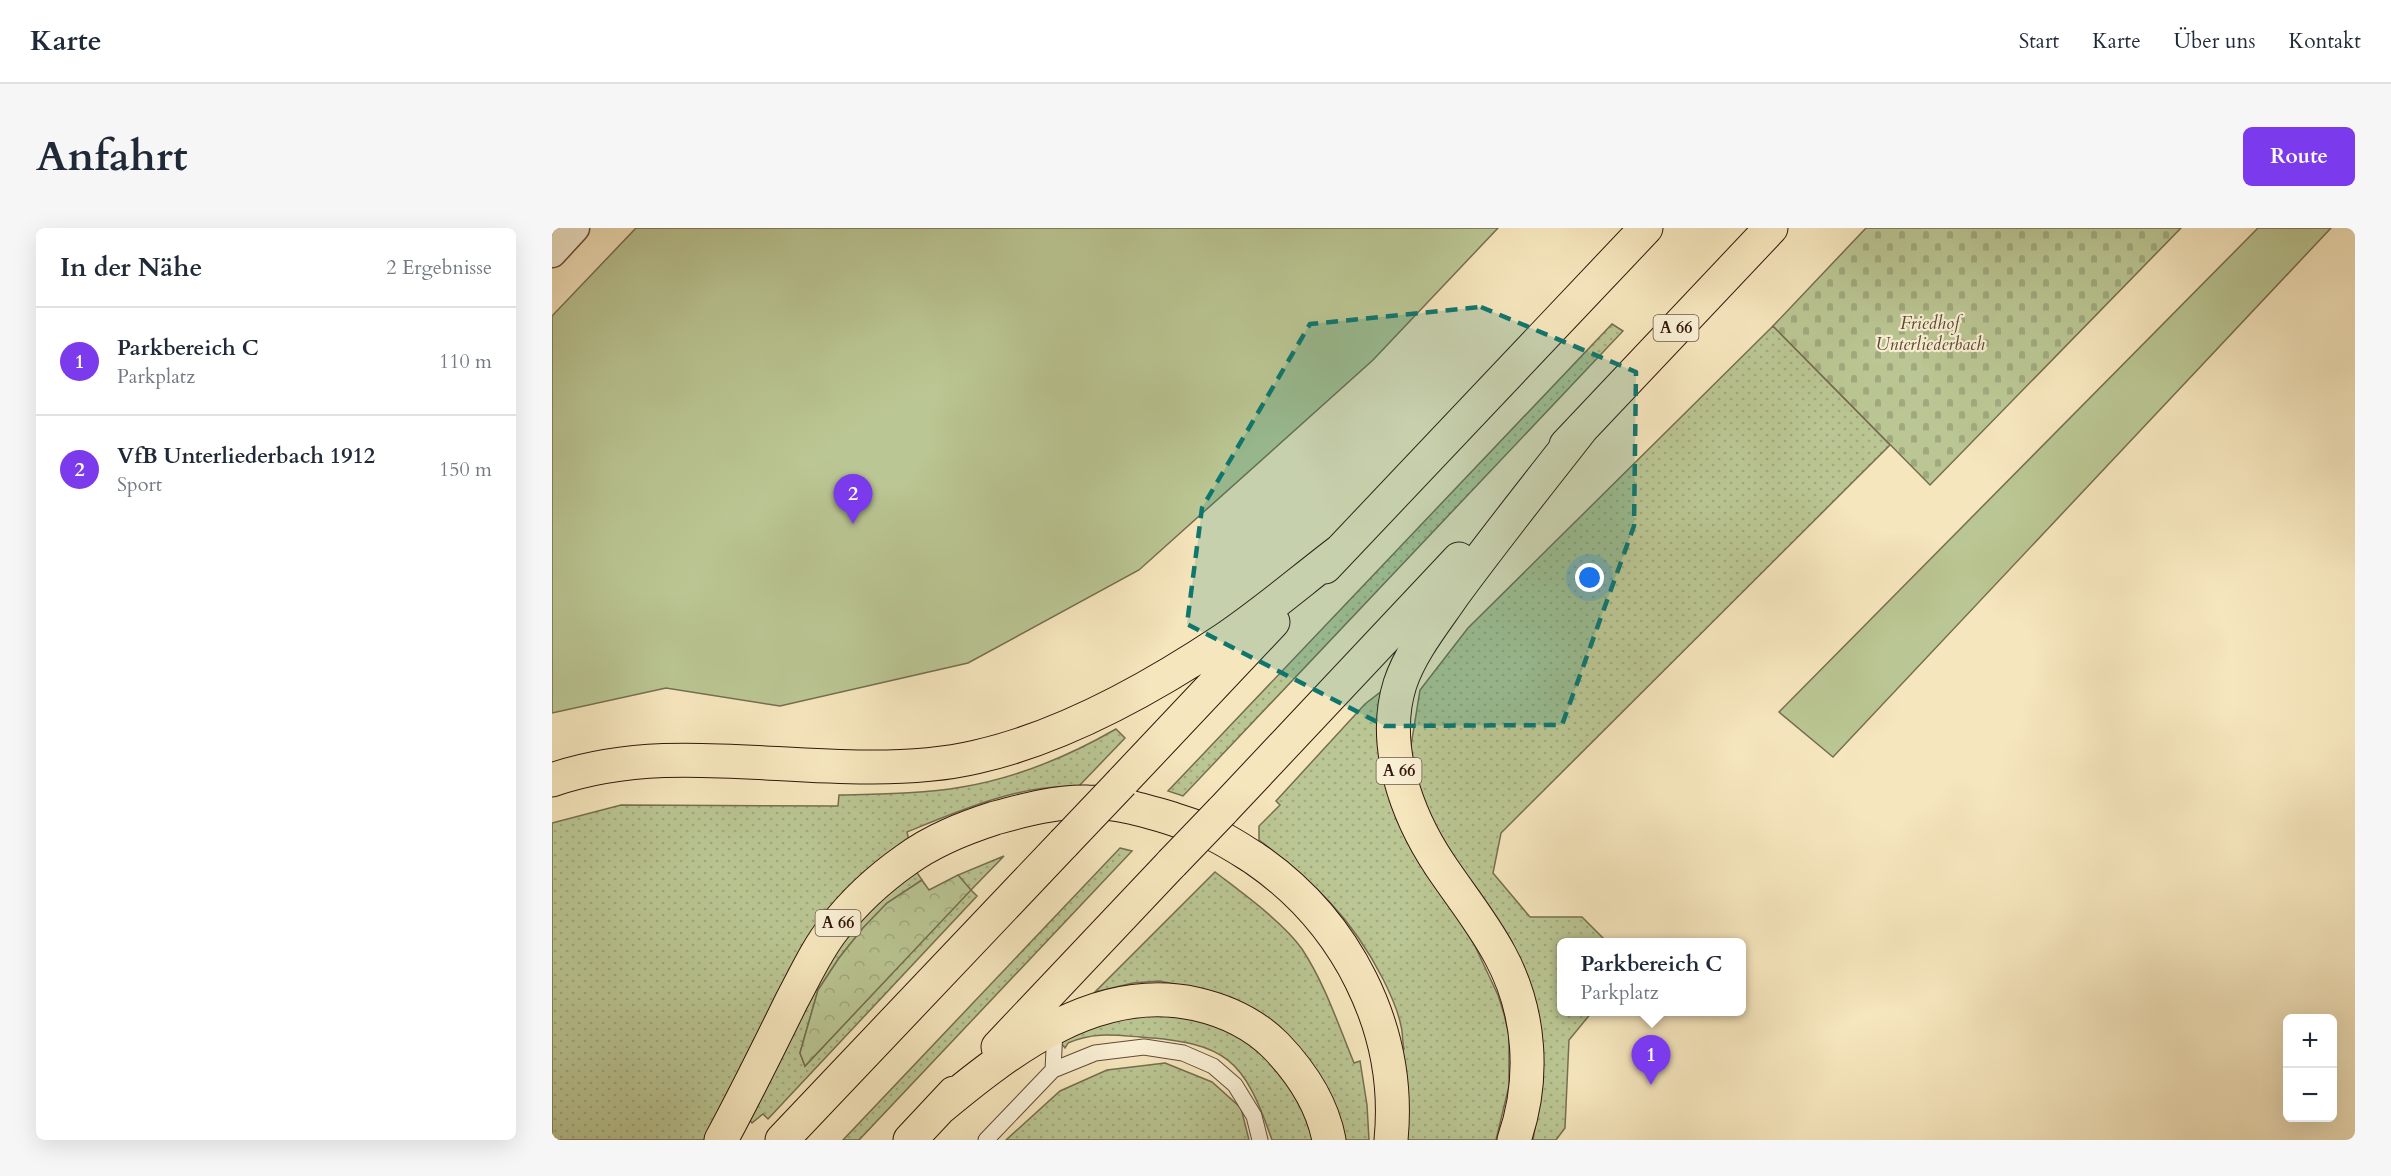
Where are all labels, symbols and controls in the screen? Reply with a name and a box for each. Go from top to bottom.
text: Karte [30,22,102,60]
text: Start [2019,27,2059,56]
text: Karte [2092,27,2141,56]
text: Über uns [2174,27,2256,56]
text: Kontakt [2289,27,2361,56]
button: Route [2243,127,2355,186]
text: Anfahrt [36,128,188,185]
text: In der Nähe [60,250,202,285]
text: 2 Ergebnisse [386,254,492,281]
park label: Friedhof Unterliederbach [1875,311,1985,357]
road number: A 66 [1654,315,1698,341]
text: Parkbereich C [117,333,259,363]
text: 1 [74,348,85,375]
text: 110 m [439,348,492,375]
text: Parkplatz [117,363,195,390]
text: VfB Unterliederbach 1912 [117,441,375,471]
text: 2 [74,456,85,483]
text: 150 m [439,456,492,483]
text: Sport [117,471,162,498]
pin: 2 [834,474,872,524]
your location [1575,563,1604,592]
road number: A 66 [1376,758,1422,784]
road number: A 66 [816,910,860,936]
popup [1557,938,1746,1016]
text: Parkbereich C [1581,949,1722,979]
text: Parkplatz [1581,979,1659,1006]
map controls [2283,1014,2337,1122]
button: + [2283,1014,2337,1068]
pin: 1 [1632,1036,1670,1085]
button: − [2283,1068,2337,1122]

